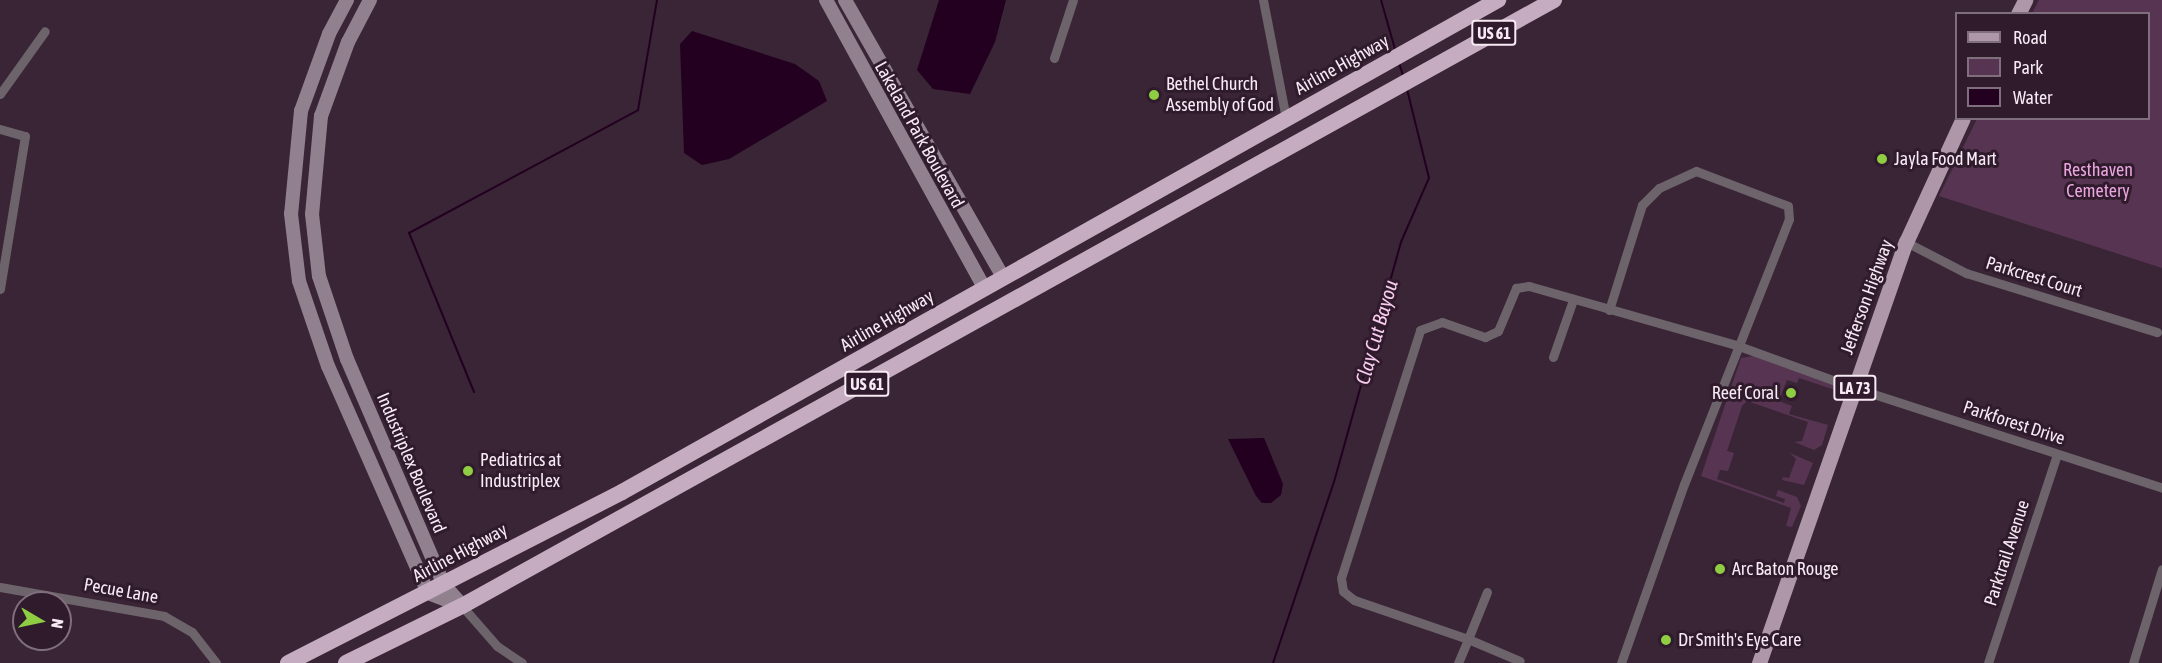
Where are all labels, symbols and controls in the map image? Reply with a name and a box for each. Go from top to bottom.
legend [1955,12,2150,120]
road number: US 61 [1470,20,1518,46]
text: Road [2013,27,2047,48]
street label: Airline Highway [1291,30,1393,100]
text: Park [2013,57,2043,78]
street label: Lakeland Park Boulevard [870,58,968,212]
place label: Bethel Church Assembly of God [1166,74,1274,116]
text: Water [2013,87,2052,108]
marker: Bethel Church Assembly of God [1147,88,1161,102]
place label: Jayla Food Mart [1894,148,1997,170]
marker: Jayla Food Mart [1875,152,1889,166]
park label: Resthaven Cemetery [2063,160,2133,202]
street label: Jefferson Highway [1836,237,1898,357]
street label: Parkcrest Court [1983,252,2085,302]
water label: Clay Cut Bayou [1350,277,1402,387]
street label: Airline Highway [837,286,937,356]
road number: US 61 [843,371,891,397]
road number: LA 73 [1832,375,1878,401]
place label: Reef Coral [1712,382,1779,404]
marker: Reef Coral [1784,386,1798,400]
street label: Industriplex Boulevard [372,390,450,536]
street label: Parkforest Drive [1960,396,2068,450]
place label: Pediatrics at Industriplex [480,450,561,492]
marker: Pediatrics at Industriplex [461,464,475,478]
street label: Parktrail Avenue [1980,497,2034,609]
street label: Airline Highway [409,519,511,587]
place label: Arc Baton Rouge [1732,558,1839,580]
marker: Arc Baton Rouge [1713,562,1727,576]
street label: Pecue Lane [82,574,160,608]
north arrow [12,591,72,651]
text: N [48,617,67,630]
place label: Dr Smith's Eye Care [1678,629,1801,651]
marker: Dr Smith's Eye Care [1659,633,1673,647]

